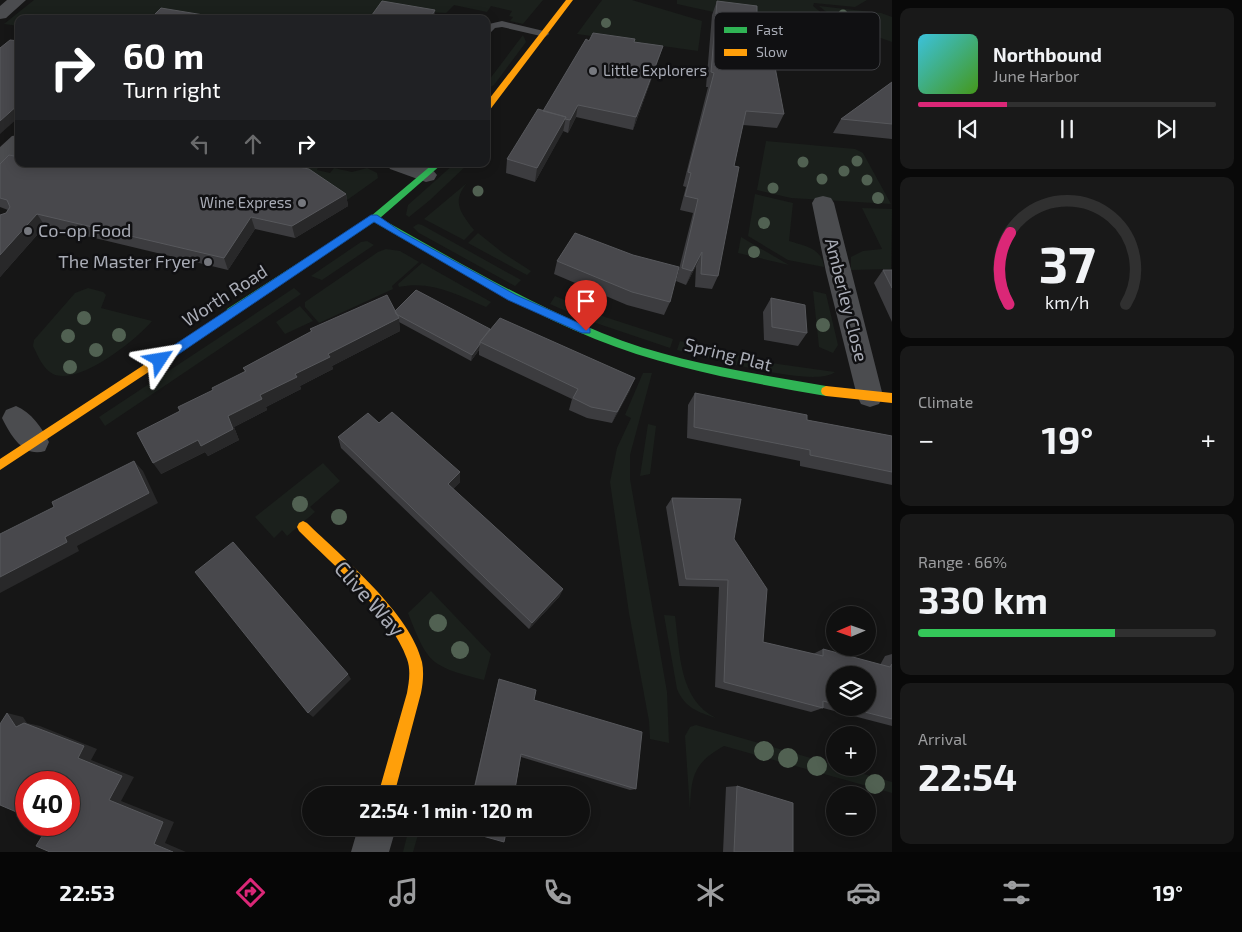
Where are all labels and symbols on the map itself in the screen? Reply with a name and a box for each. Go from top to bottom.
legend [714,12,880,70]
text: Fast [756,21,783,38]
text: Slow [756,43,788,60]
place label: Little Explorers [603,61,707,79]
marker: Little Explorers [587,65,599,77]
place label: Wine Express [200,193,292,211]
marker: Wine Express [296,197,308,209]
place label: Co-op Food [38,219,131,241]
marker: Co-op Food [22,225,34,237]
street label: Amberley Close [821,236,873,364]
place label: The Master Fryer [58,250,198,272]
marker: The Master Fryer [202,256,214,268]
street label: Worth Road [178,260,271,331]
pin [565,280,607,331]
position arrow [133,333,185,385]
street label: Spring Plat [682,333,774,376]
street label: Clive Way [330,555,410,641]
north arrow [826,606,876,656]
speed limit sign: 40 [15,771,80,836]

